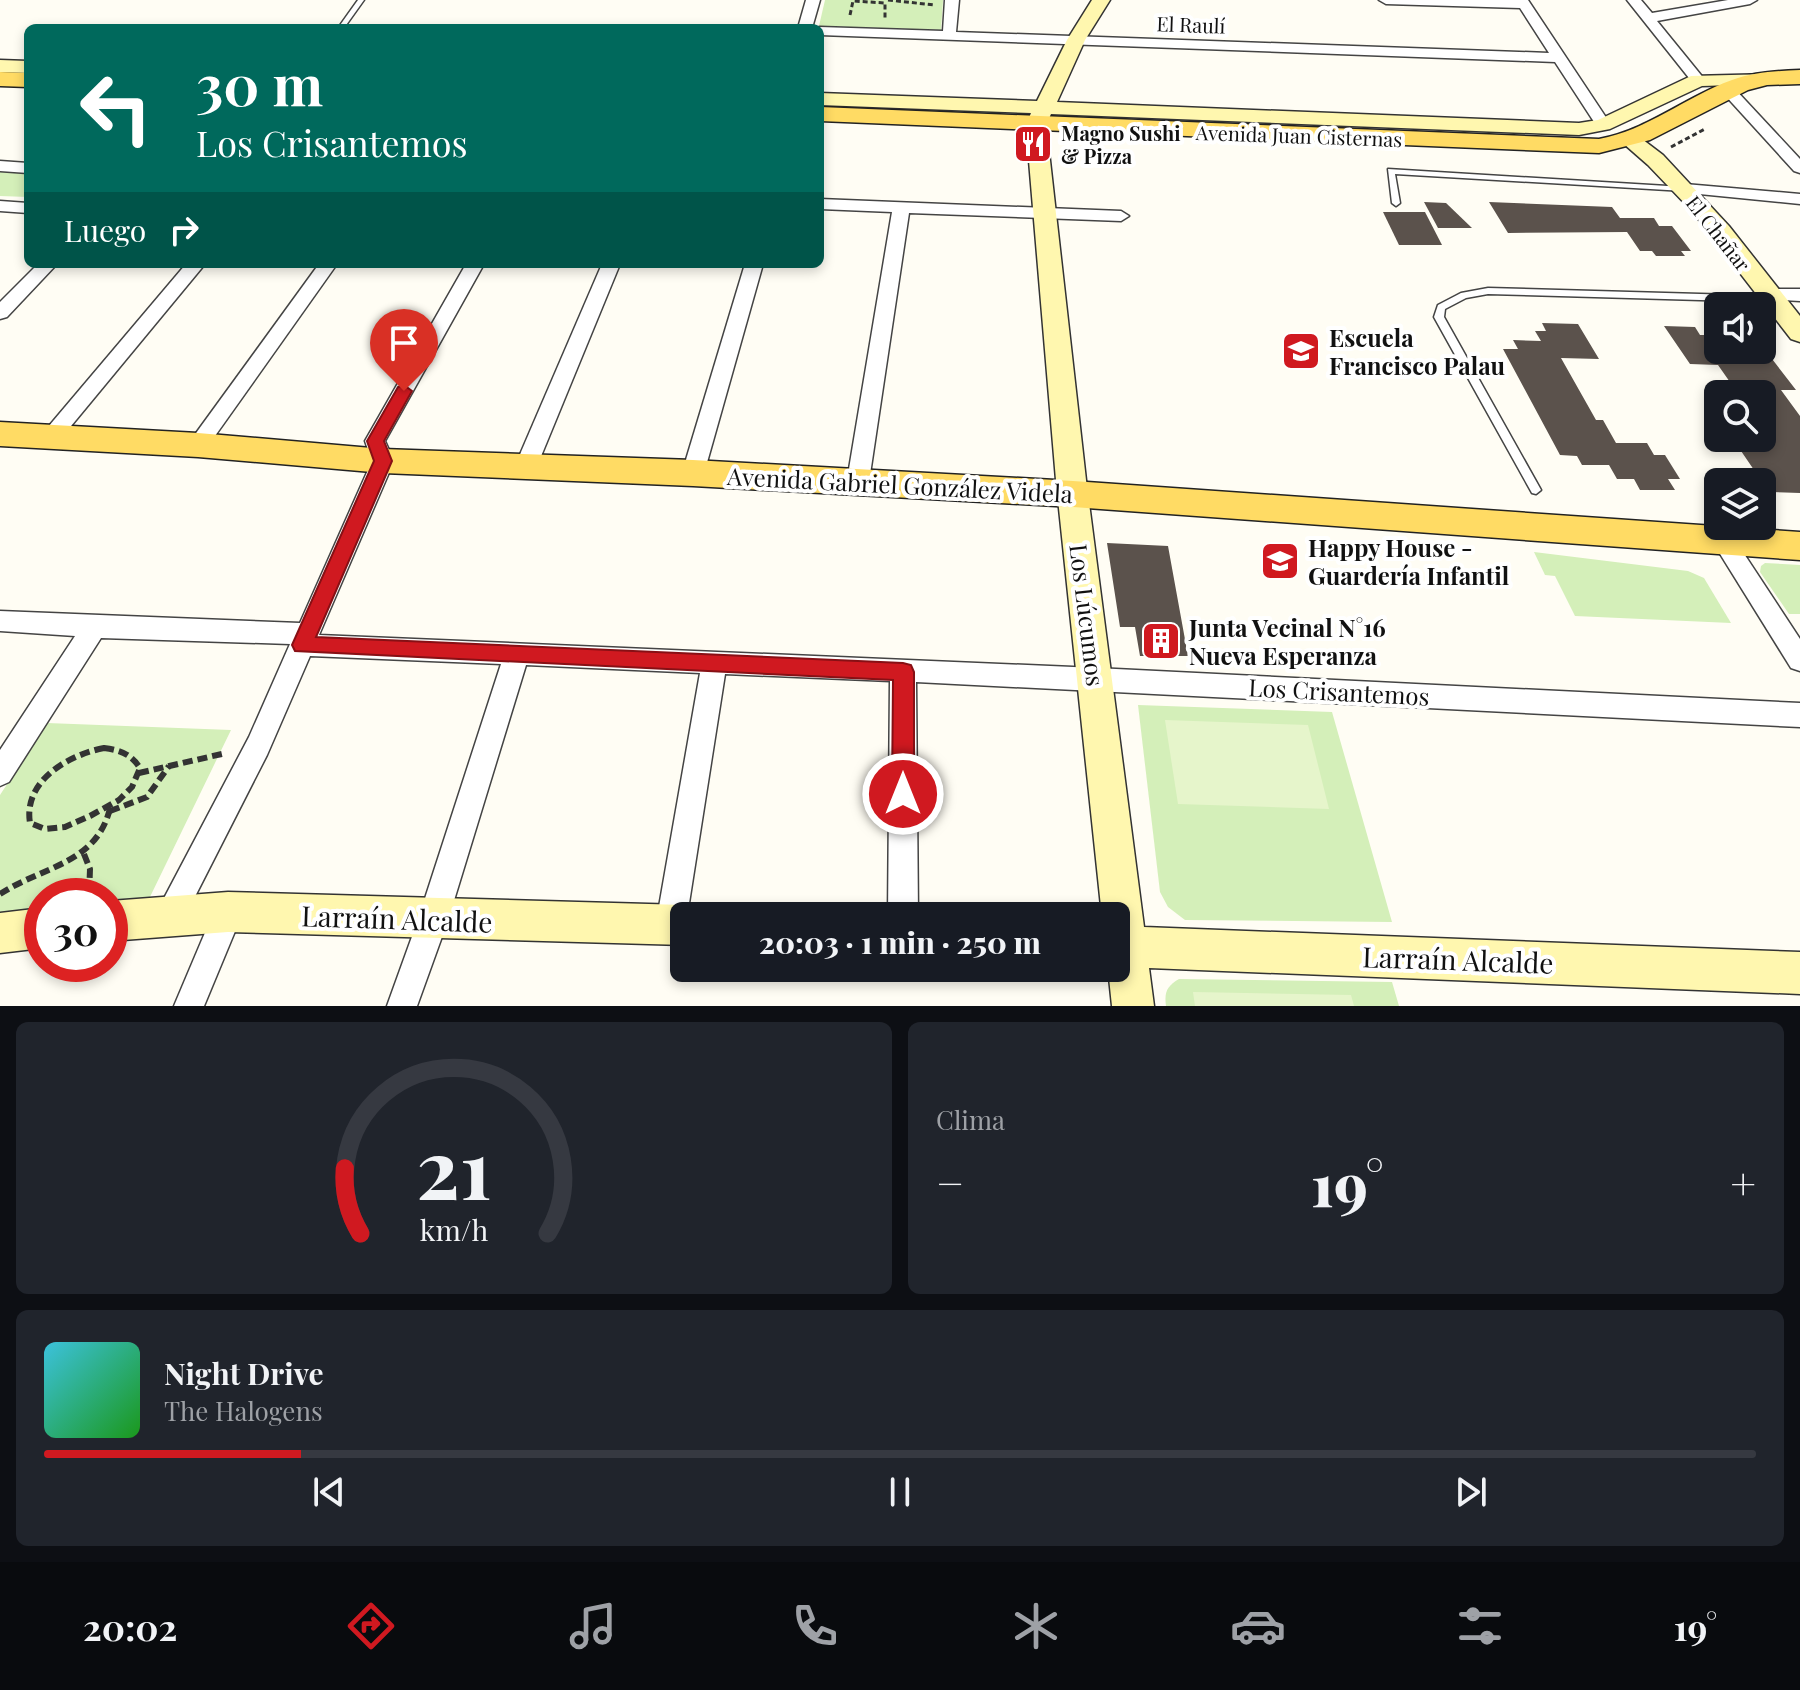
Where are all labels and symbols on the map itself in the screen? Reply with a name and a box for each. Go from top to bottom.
street label: El Raulí [1156,9,1226,39]
street label: Avenida Juan Cisternas [1194,118,1403,152]
place label: Magno Sushi & Pizza [1061,119,1181,169]
restaurant icon: Magno Sushi & Pizza [1012,123,1054,165]
street label: El Chañar [1681,190,1757,277]
pin [370,309,438,391]
place label: Escuela Francisco Palau [1329,321,1506,381]
school or university icon: Escuela Francisco Palau [1280,330,1322,372]
street label: Avenida Gabriel González Videla [725,459,1074,509]
place label: Happy House - Guardería Infantil [1308,531,1510,591]
school or university icon: Happy House - Guardería Infantil [1259,540,1301,582]
street label: Los Lúcumos [1063,542,1113,688]
place label: Junta Vecinal N°16 Nueva Esperanza [1188,611,1386,671]
building icon: Junta Vecinal N°16 Nueva Esperanza [1140,620,1182,662]
street label: Los Crisantemos [1248,670,1430,712]
position arrow [861,752,945,836]
speed limit sign: 30 [24,878,128,982]
street label: Larraín Alcalde [301,896,493,940]
street label: Larraín Alcalde [1362,937,1554,981]

